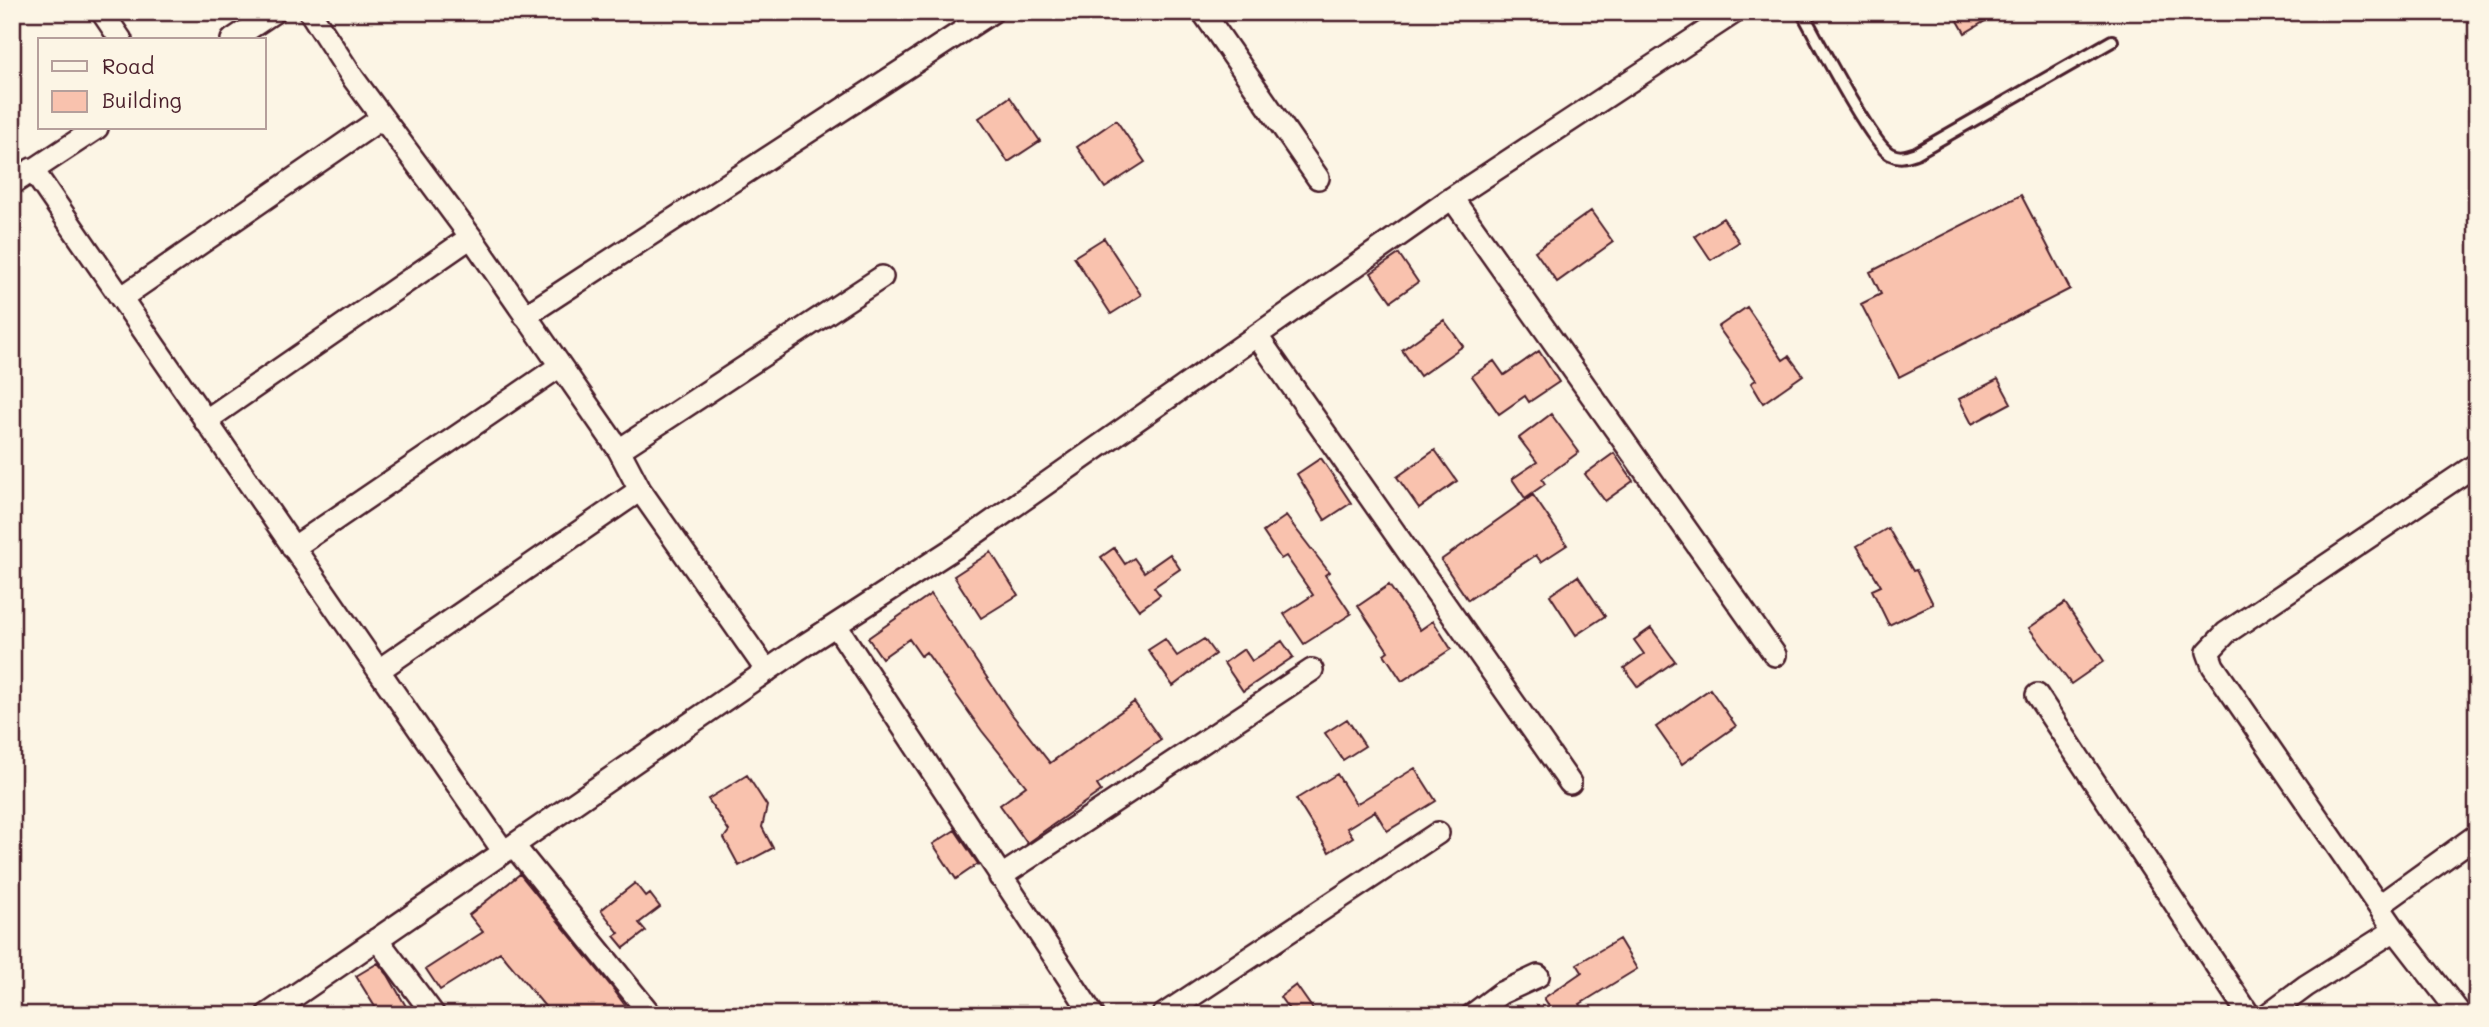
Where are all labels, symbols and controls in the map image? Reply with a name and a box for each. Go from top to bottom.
legend [38,38,266,130]
text: Road [102,52,154,79]
text: Building [102,86,182,113]

